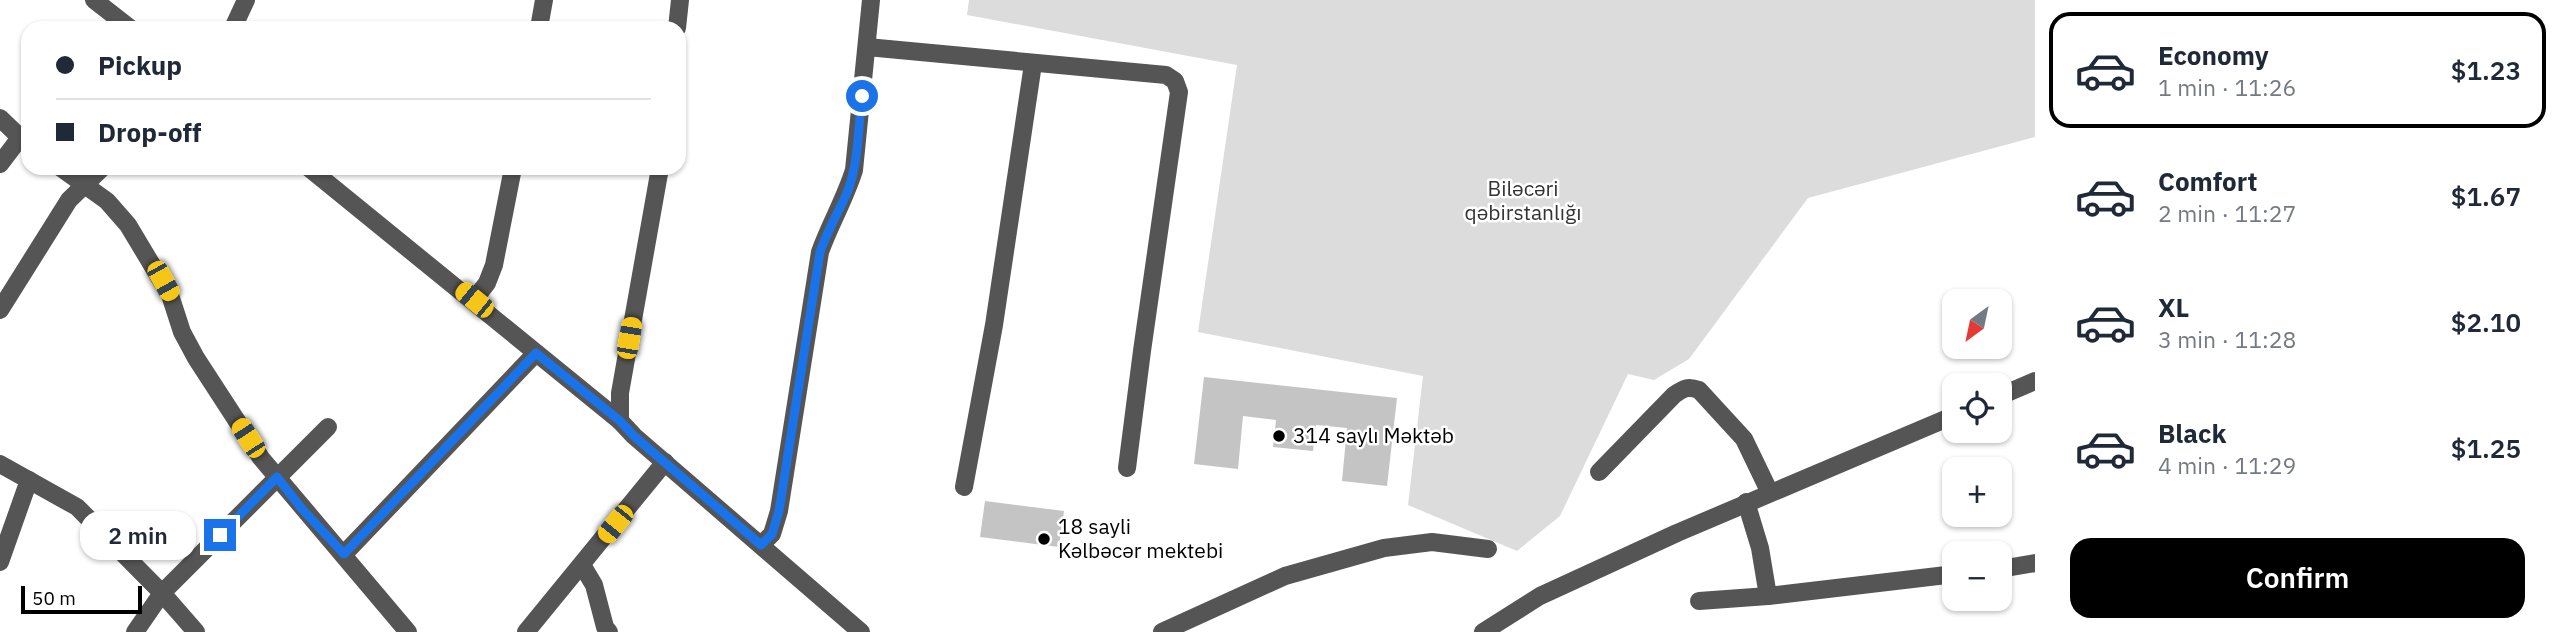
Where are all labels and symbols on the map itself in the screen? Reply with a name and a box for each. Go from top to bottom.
route start [846,80,878,112]
park label: Biləcəri qəbirstanlığı [1465,174,1581,226]
car [144,258,183,304]
car [452,279,497,321]
north arrow [1942,289,2012,359]
car [616,315,643,361]
car [228,415,269,461]
place label: 314 saylı Məktəb [1293,421,1454,449]
marker: 314 saylı Məktəb [1271,428,1287,444]
car [594,501,637,547]
callout: 2 min [80,510,196,560]
place label: 18 sayli Kəlbəcər mektebi [1058,512,1223,564]
route end [204,519,236,551]
marker: 18 sayli Kəlbəcər mektebi [1036,531,1052,547]
scale bar [21,583,142,615]

